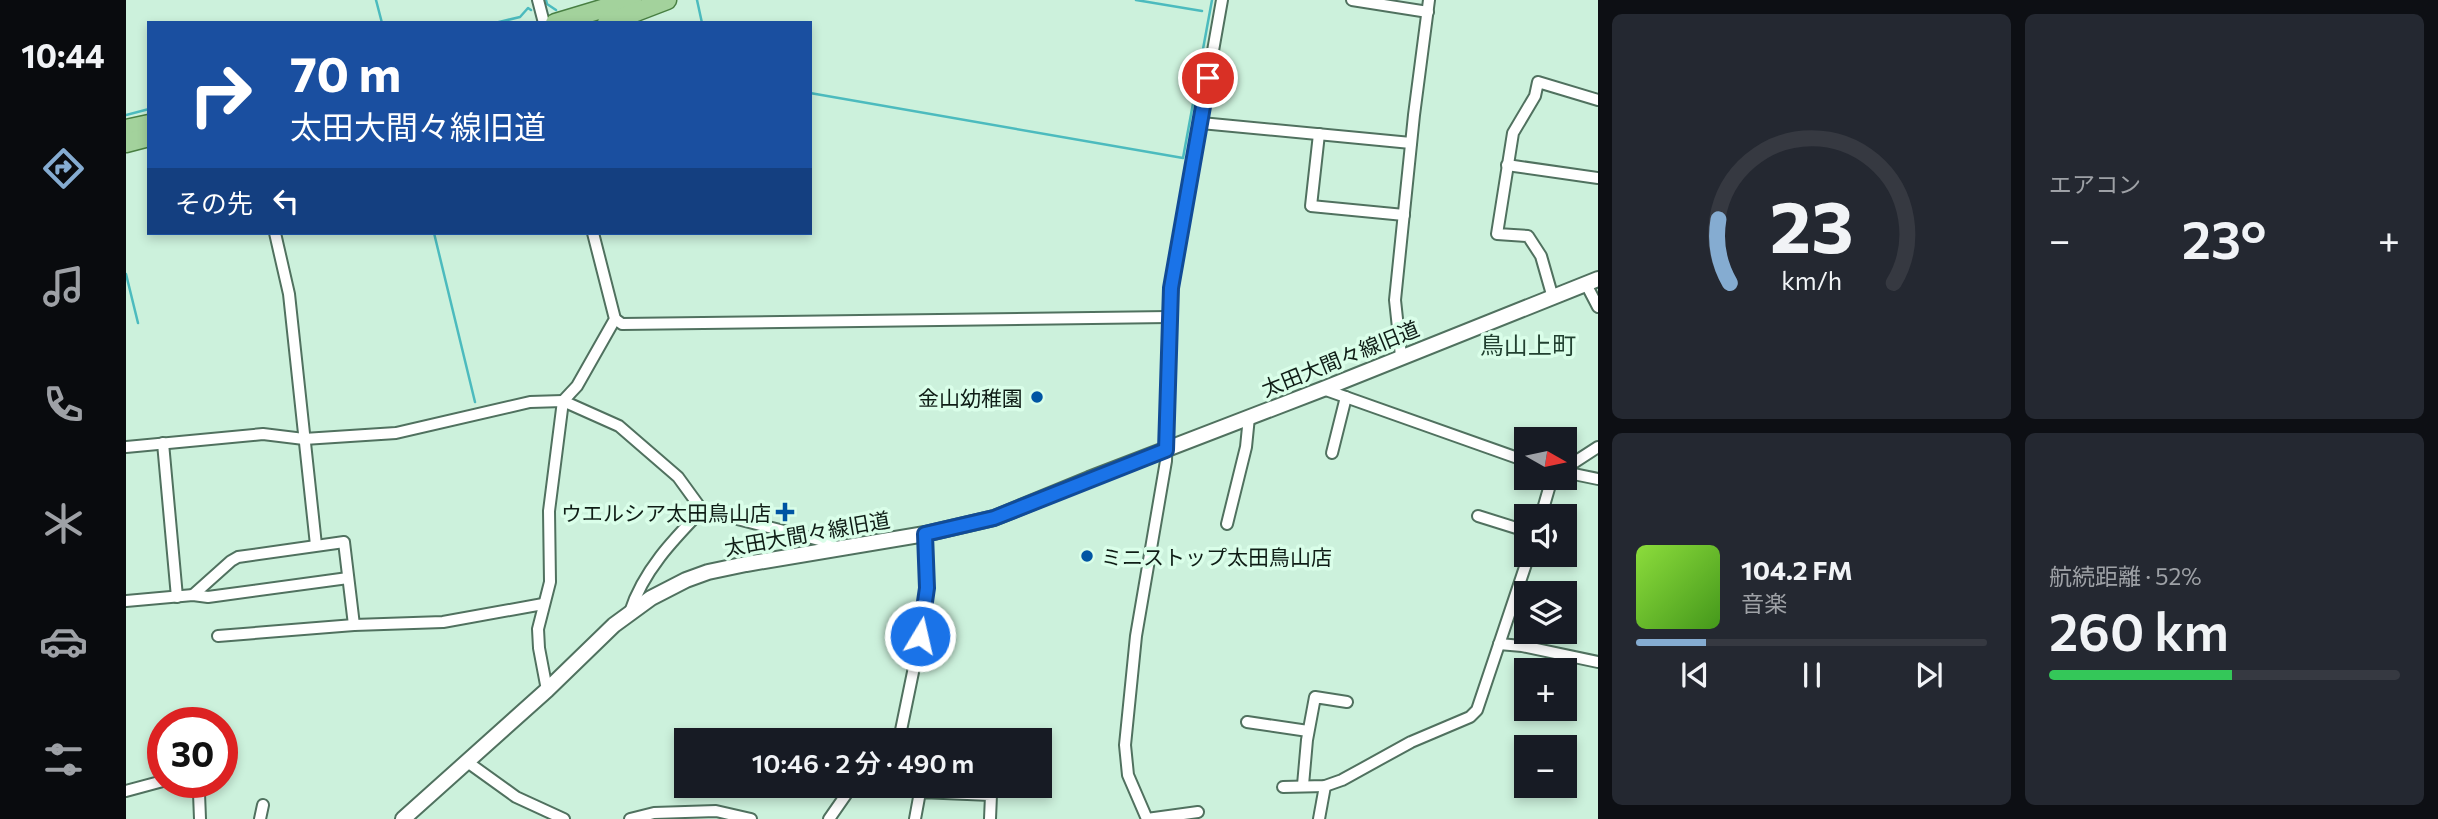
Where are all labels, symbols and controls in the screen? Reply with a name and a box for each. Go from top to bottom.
text: 10:44 [21,35,105,75]
text: 70 m [290,42,401,102]
pin [1178,48,1238,108]
icon: right [175,49,266,140]
icon: arrive [1189,59,1227,97]
text: 太田大間々線旧道 [290,106,546,146]
icon: directions [39,144,88,193]
text: エアコン [2049,170,2141,198]
text: 23 [1770,179,1853,268]
icon: left [267,182,305,220]
text: その先 [175,187,253,218]
text: 23° [2182,206,2267,270]
text: − [2049,215,2071,262]
text: + [2378,215,2400,262]
icon: music [39,262,88,311]
text: km/h [1781,264,1842,294]
street label: 太田大間々線旧道 [1257,315,1423,401]
district label: 鳥山上町 [1480,330,1576,359]
icon: phone [39,380,88,429]
place label: 金山幼稚園 [918,385,1023,410]
marker: 金山幼稚園 [1029,389,1045,405]
north arrow [1514,427,1577,490]
map controls [1514,427,1577,798]
icon: climate [39,499,88,548]
place label: ウエルシア太田鳥山店 [561,500,771,525]
marker: ウエルシア太田鳥山店 [777,504,793,520]
button: sound [1514,504,1577,567]
street label: 太田大間々線旧道 [722,506,892,560]
place label: ミニストップ太田鳥山店 [1101,544,1332,569]
marker: ミニストップ太田鳥山店 [1079,548,1095,564]
text: 104.2 FM [1741,554,1853,585]
text: 航続距離 · 52% [2049,562,2201,590]
button: layers [1514,581,1577,644]
text: 音楽 [1741,589,1787,617]
text: 260 km [2049,598,2229,662]
position arrow [883,599,957,673]
icon: car [39,617,88,666]
icon: previous [1676,656,1714,694]
icon: pause [1793,656,1831,694]
icon: next [1910,656,1948,694]
button: + [1514,658,1577,721]
speed limit sign: 30 [147,707,238,798]
icon: filters [39,735,88,784]
button: − [1514,735,1577,798]
text: 10:46 · 2 分 · 490 m [752,747,974,778]

